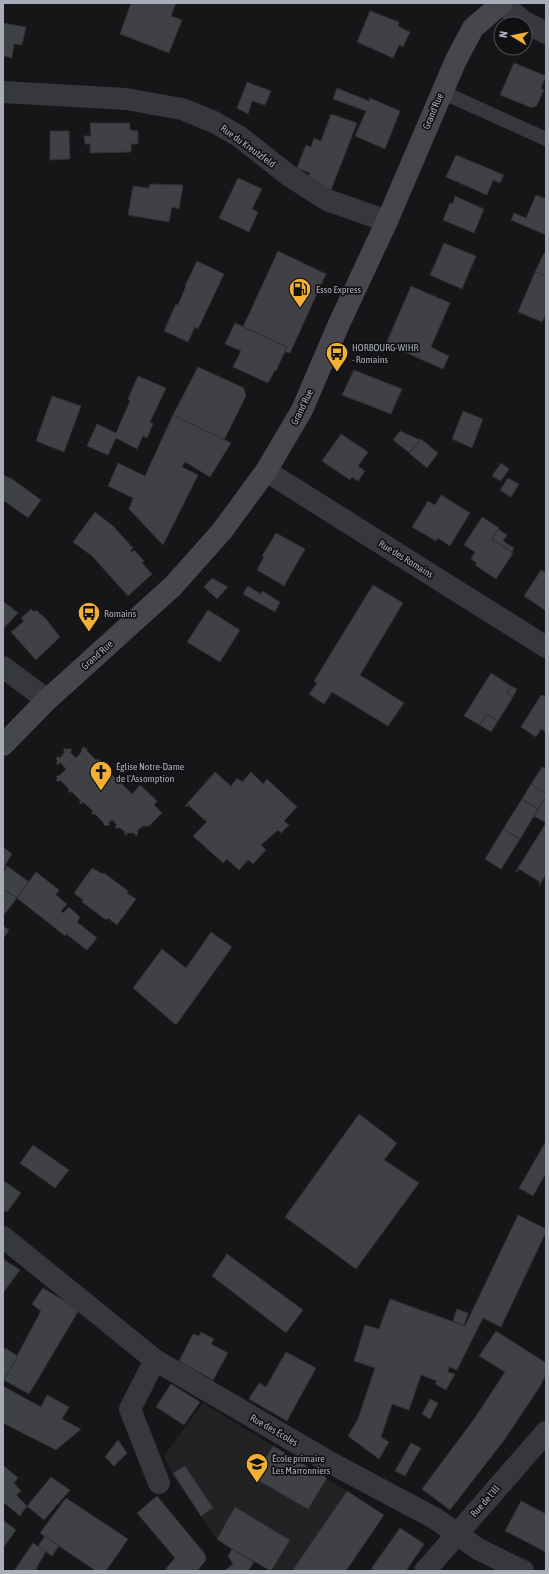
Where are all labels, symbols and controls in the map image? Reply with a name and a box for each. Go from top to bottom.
north arrow [493,16,533,56]
text: N [497,30,510,39]
street label: Grand'Rue [420,91,446,131]
street label: Rue du Kreutzfeld [218,122,278,170]
fuel station icon: Esso Express [287,276,313,309]
place label: Esso Express [316,284,361,295]
bus stop icon: HORBOURG-WIHR - Romains [324,340,350,373]
place label: HORBOURG-WIHR - Romains [352,342,418,365]
street label: Grand'Rue [289,387,316,427]
street label: Rue des Romains [377,538,436,580]
bus stop icon: Romains [76,600,102,633]
place label: Romains [104,608,137,619]
street label: Grand'Rue [79,638,115,672]
church icon: Église Notre-Dame de l'Assomption [88,759,114,792]
place label: Église Notre-Dame de l'Assomption [116,761,185,784]
street label: Rue des Écoles [248,1412,300,1448]
school or university icon: École primaire Les Marronniers [244,1451,270,1484]
place label: École primaire Les Marronniers [272,1453,331,1476]
street label: Rue de l'Ill [468,1483,502,1519]

